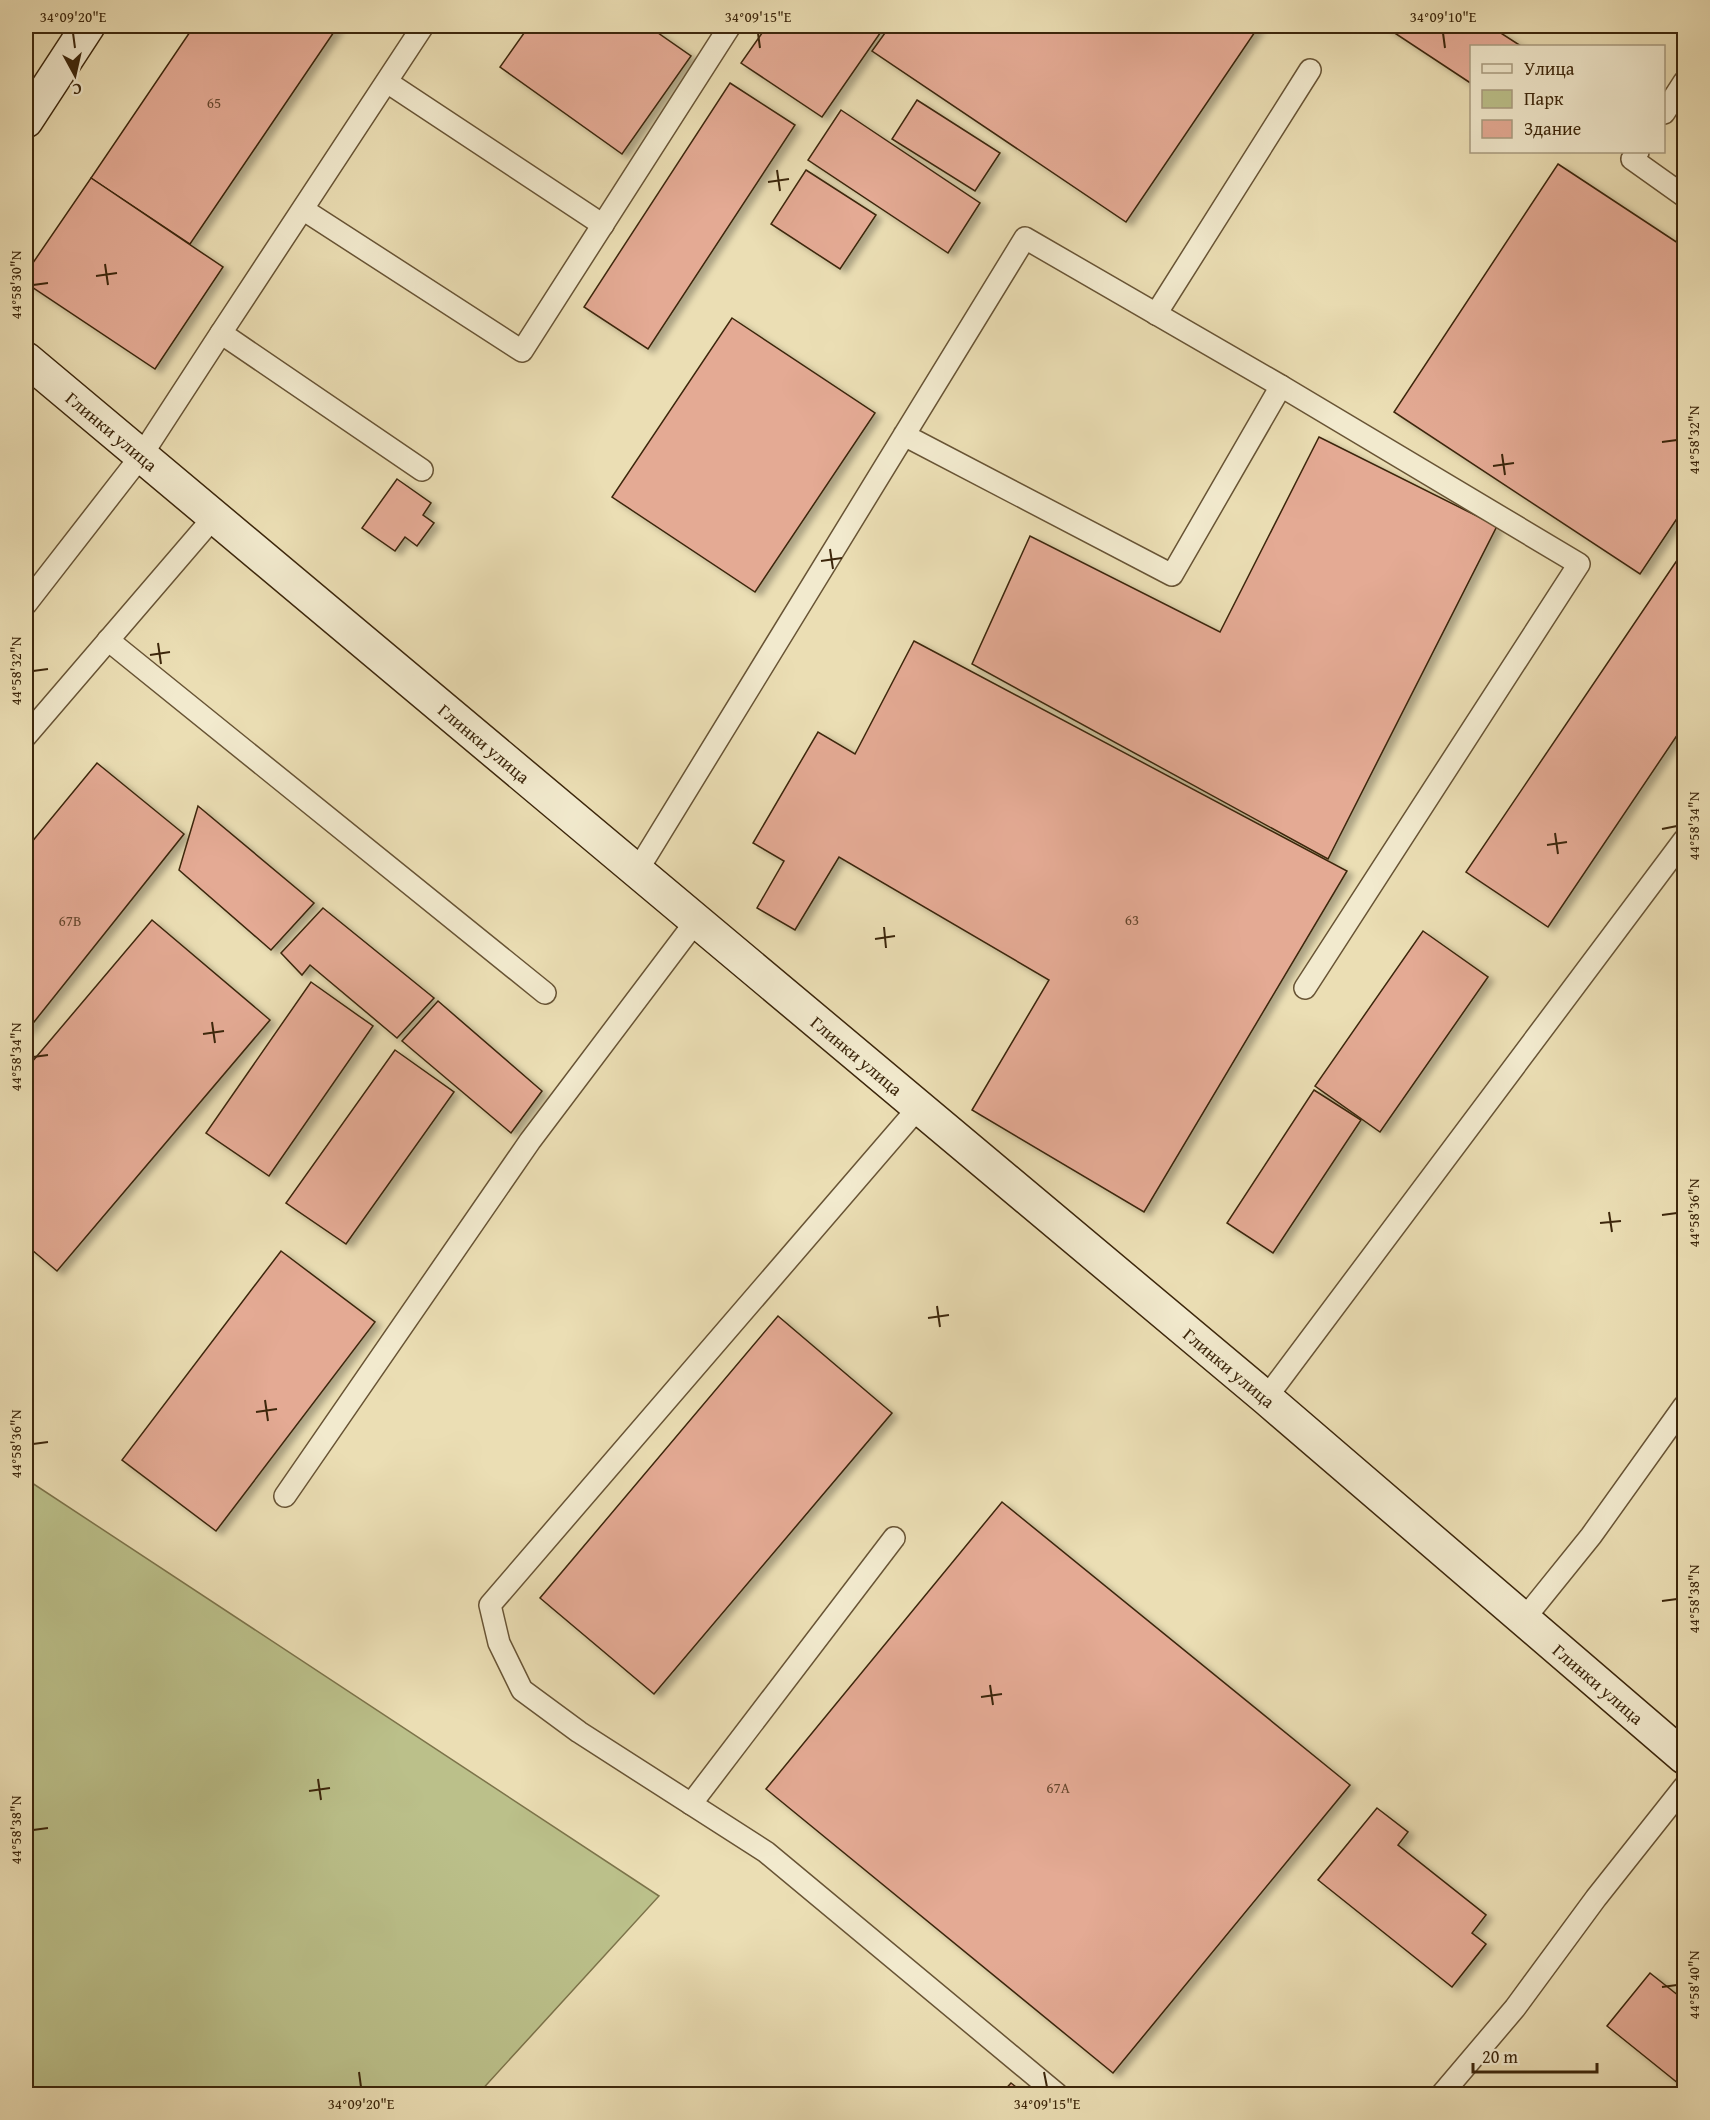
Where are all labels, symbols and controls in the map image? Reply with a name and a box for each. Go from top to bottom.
text: 34°09'20"E [40,6,107,27]
text: 34°09'15"E [725,6,792,27]
text: 34°09'10"E [1410,6,1477,27]
north arrow [45,45,105,105]
legend [1470,45,1665,153]
text: Улица [1524,55,1575,82]
text: С [71,77,83,102]
text: Парк [1524,85,1564,112]
house number: 65 [207,92,221,113]
text: Здание [1524,115,1581,142]
text: 44°58'30"N [5,250,26,319]
street label: Глинки улица [60,384,164,478]
text: 44°58'32"N [1683,405,1704,474]
text: 44°58'32"N [5,636,26,705]
street label: Глинки улица [433,697,536,790]
text: 44°58'34"N [1683,791,1704,860]
house number: 63 [1125,909,1139,930]
house number: 67В [59,910,81,931]
street label: Глинки улица [805,1009,909,1102]
text: 44°58'34"N [5,1022,26,1091]
text: 44°58'36"N [1683,1178,1704,1247]
street label: Глинки улица [1178,1321,1282,1414]
text: 44°58'36"N [5,1409,26,1478]
text: 44°58'38"N [1683,1564,1704,1633]
street label: Глинки улица [1547,1637,1650,1731]
house number: 67А [1046,1777,1070,1798]
text: 44°58'38"N [5,1795,26,1864]
text: 44°58'40"N [1683,1950,1704,2019]
scale bar [1473,2036,1598,2074]
text: 20 m [1482,2043,1518,2070]
text: 34°09'20"E [328,2093,395,2114]
text: 34°09'15"E [1014,2093,1081,2114]

